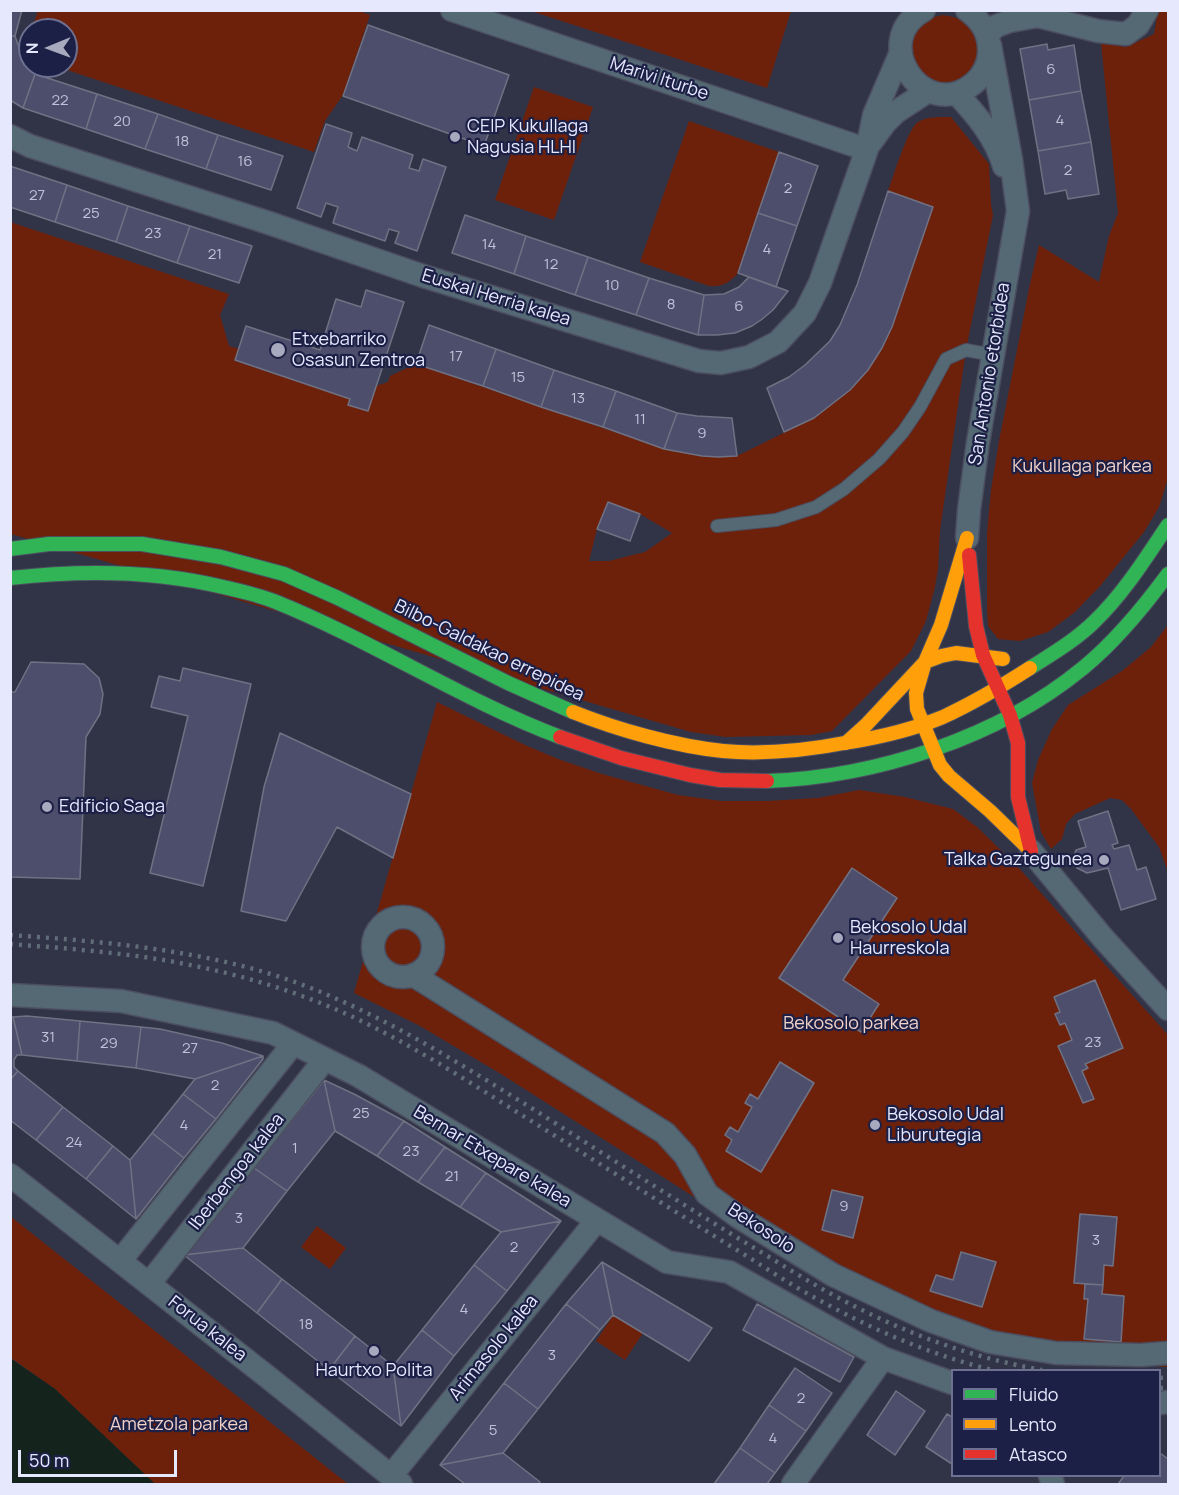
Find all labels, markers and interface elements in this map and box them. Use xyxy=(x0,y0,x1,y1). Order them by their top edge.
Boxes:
north arrow xyxy=(18,18,78,78)
text: N xyxy=(21,42,43,54)
street label: Marivi Iturbe xyxy=(607,53,711,105)
house number: 6 xyxy=(1046,61,1056,79)
house number: 22 xyxy=(51,92,69,110)
house number: 4 xyxy=(1056,112,1064,130)
house number: 20 xyxy=(113,113,131,131)
place label: CEIP Kukullaga Nagusia HLHI xyxy=(467,116,588,158)
marker: CEIP Kukullaga Nagusia HLHI xyxy=(448,130,462,144)
house number: 18 xyxy=(175,133,189,151)
house number: 16 xyxy=(237,153,253,171)
house number: 2 xyxy=(1064,162,1072,180)
house number: 2 xyxy=(784,180,792,198)
house number: 27 xyxy=(29,187,45,205)
house number: 25 xyxy=(82,205,100,223)
house number: 23 xyxy=(145,225,161,243)
house number: 14 xyxy=(482,236,496,254)
house number: 4 xyxy=(763,241,771,259)
house number: 21 xyxy=(208,246,222,264)
house number: 12 xyxy=(544,256,558,274)
street label: Euskal Herria kalea xyxy=(419,265,573,331)
house number: 10 xyxy=(605,277,619,295)
street label: San Antonio etorbidea xyxy=(965,281,1015,467)
house number: 8 xyxy=(667,296,675,314)
house number: 6 xyxy=(734,298,744,316)
place label: Etxebarriko Osasun Zentroa xyxy=(292,329,425,372)
marker: Etxebarriko Osasun Zentroa xyxy=(269,341,287,359)
house number: 17 xyxy=(449,348,463,366)
house number: 15 xyxy=(511,369,525,387)
house number: 13 xyxy=(571,390,585,408)
house number: 11 xyxy=(634,411,646,429)
house number: 9 xyxy=(697,425,707,443)
park label: Kukullaga parkea xyxy=(1012,456,1152,478)
street label: Bilbo-Galdakao errepidea xyxy=(391,596,587,706)
place label: Edificio Saga xyxy=(59,796,165,818)
marker: Edificio Saga xyxy=(40,800,54,814)
place label: Talka Gaztegunea xyxy=(944,849,1092,871)
marker: Talka Gaztegunea xyxy=(1097,853,1111,867)
place label: Bekosolo Udal Haurreskola xyxy=(850,917,967,960)
marker: Bekosolo Udal Haurreskola xyxy=(831,931,845,945)
park label: Bekosolo parkea xyxy=(783,1013,919,1035)
house number: 31 xyxy=(41,1029,55,1047)
house number: 23 xyxy=(1085,1034,1101,1052)
house number: 29 xyxy=(100,1035,118,1053)
house number: 27 xyxy=(182,1040,198,1058)
house number: 2 xyxy=(211,1077,219,1095)
street label: Bernar Etxepare kalea xyxy=(409,1101,575,1213)
place label: Bekosolo Udal Liburutegia xyxy=(887,1104,1004,1146)
house number: 25 xyxy=(352,1105,370,1123)
street label: Iberbengoa kalea xyxy=(185,1109,289,1235)
house number: 4 xyxy=(180,1117,188,1135)
marker: Bekosolo Udal Liburutegia xyxy=(868,1118,882,1132)
house number: 24 xyxy=(65,1134,83,1152)
house number: 1 xyxy=(292,1140,298,1158)
house number: 23 xyxy=(403,1143,419,1161)
house number: 21 xyxy=(445,1168,459,1186)
house number: 9 xyxy=(839,1198,849,1216)
street label: Bekosolo xyxy=(723,1199,799,1259)
house number: 3 xyxy=(235,1210,243,1228)
house number: 3 xyxy=(1092,1232,1100,1250)
house number: 2 xyxy=(510,1239,518,1257)
street label: Arimasolo kalea xyxy=(445,1291,543,1405)
street label: Forua kalea xyxy=(163,1292,251,1366)
house number: 4 xyxy=(460,1301,468,1319)
house number: 18 xyxy=(299,1316,313,1334)
marker: Haurtxo Polita xyxy=(367,1344,381,1358)
house number: 3 xyxy=(548,1347,556,1365)
place label: Haurtxo Polita xyxy=(315,1360,433,1382)
legend xyxy=(951,1369,1161,1477)
text: Fluido xyxy=(1009,1382,1058,1406)
house number: 2 xyxy=(797,1390,805,1408)
text: Lento xyxy=(1009,1412,1057,1436)
park label: Ametzola parkea xyxy=(110,1414,248,1436)
house number: 5 xyxy=(489,1422,497,1440)
house number: 4 xyxy=(769,1430,777,1448)
scale bar xyxy=(21,1438,180,1476)
text: Atasco xyxy=(1009,1442,1067,1466)
text: 50 m xyxy=(29,1448,69,1472)

